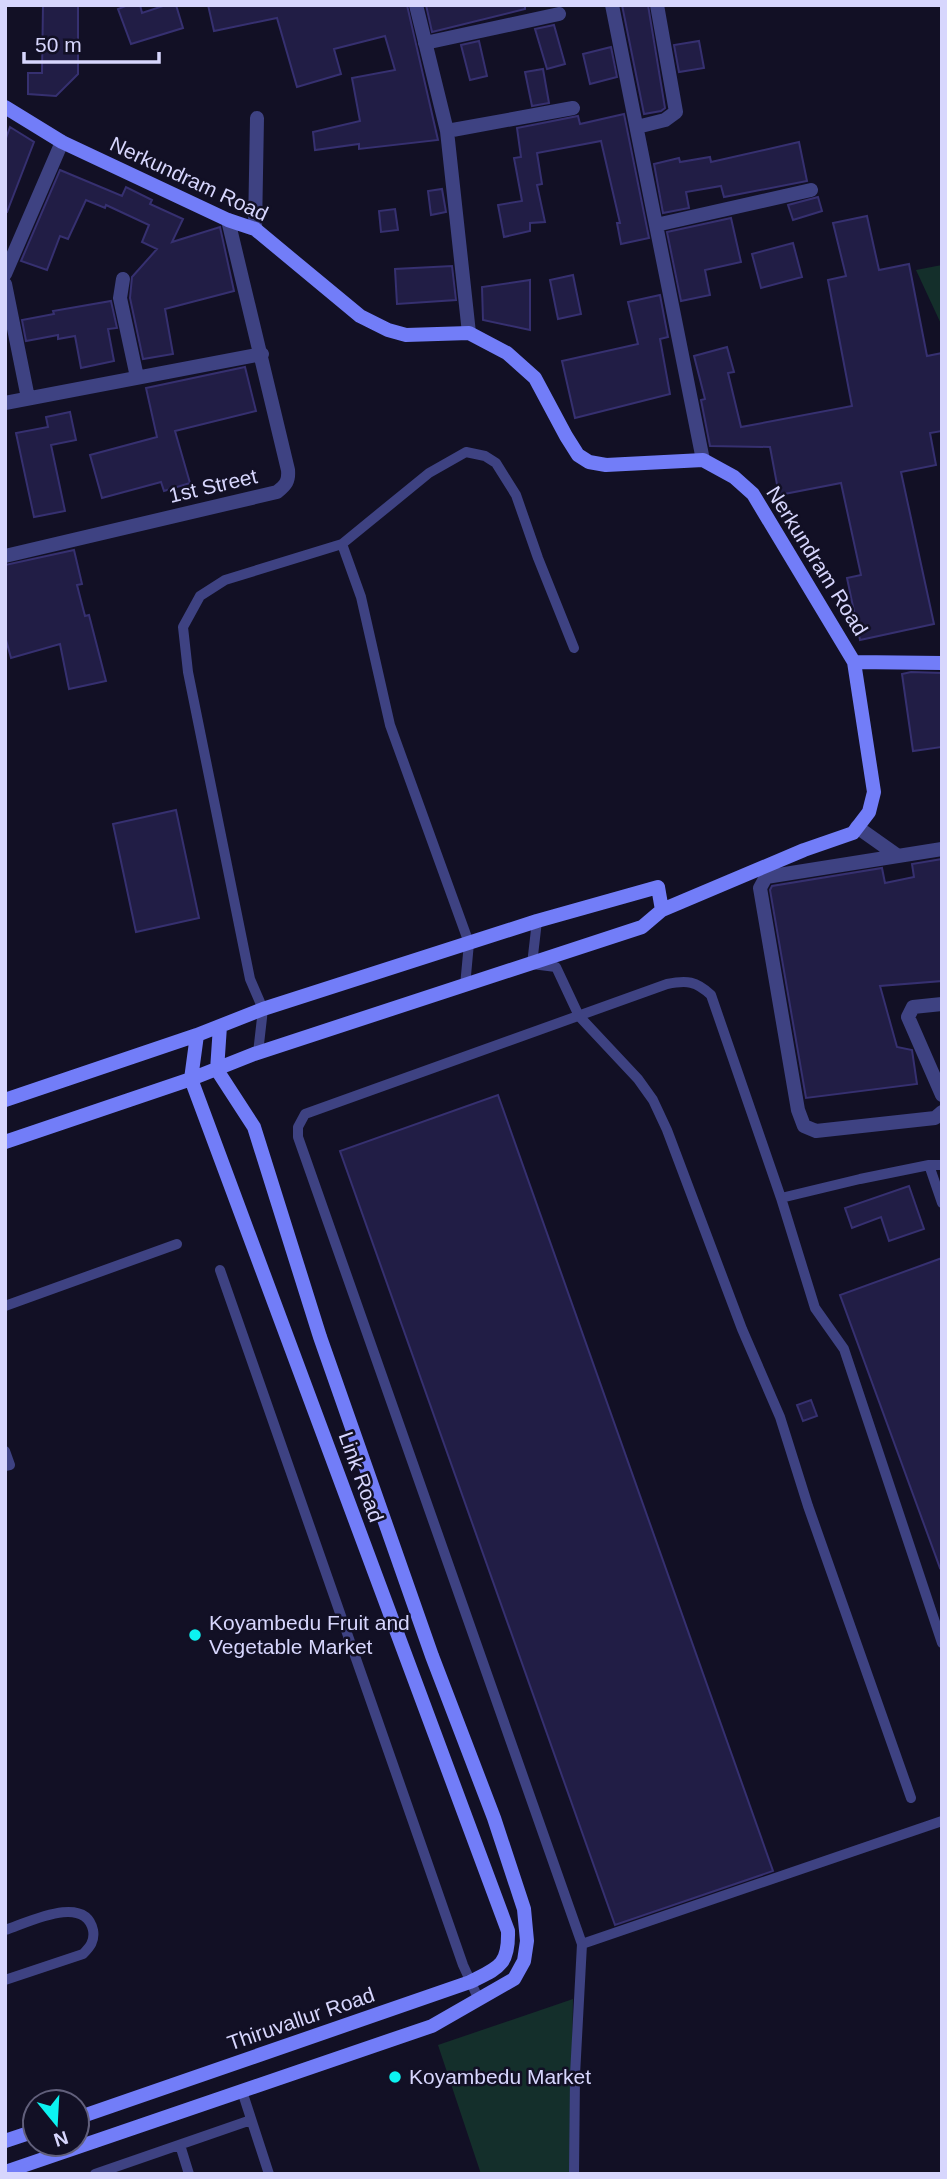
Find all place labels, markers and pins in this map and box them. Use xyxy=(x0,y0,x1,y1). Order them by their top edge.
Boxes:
place label: Koyambedu Fruit and Vegetable Market xyxy=(209,1611,410,1658)
marker: Koyambedu Fruit and Vegetable Market xyxy=(187,1627,203,1643)
place label: Koyambedu Market xyxy=(409,2065,591,2088)
marker: Koyambedu Market xyxy=(387,2069,403,2085)

